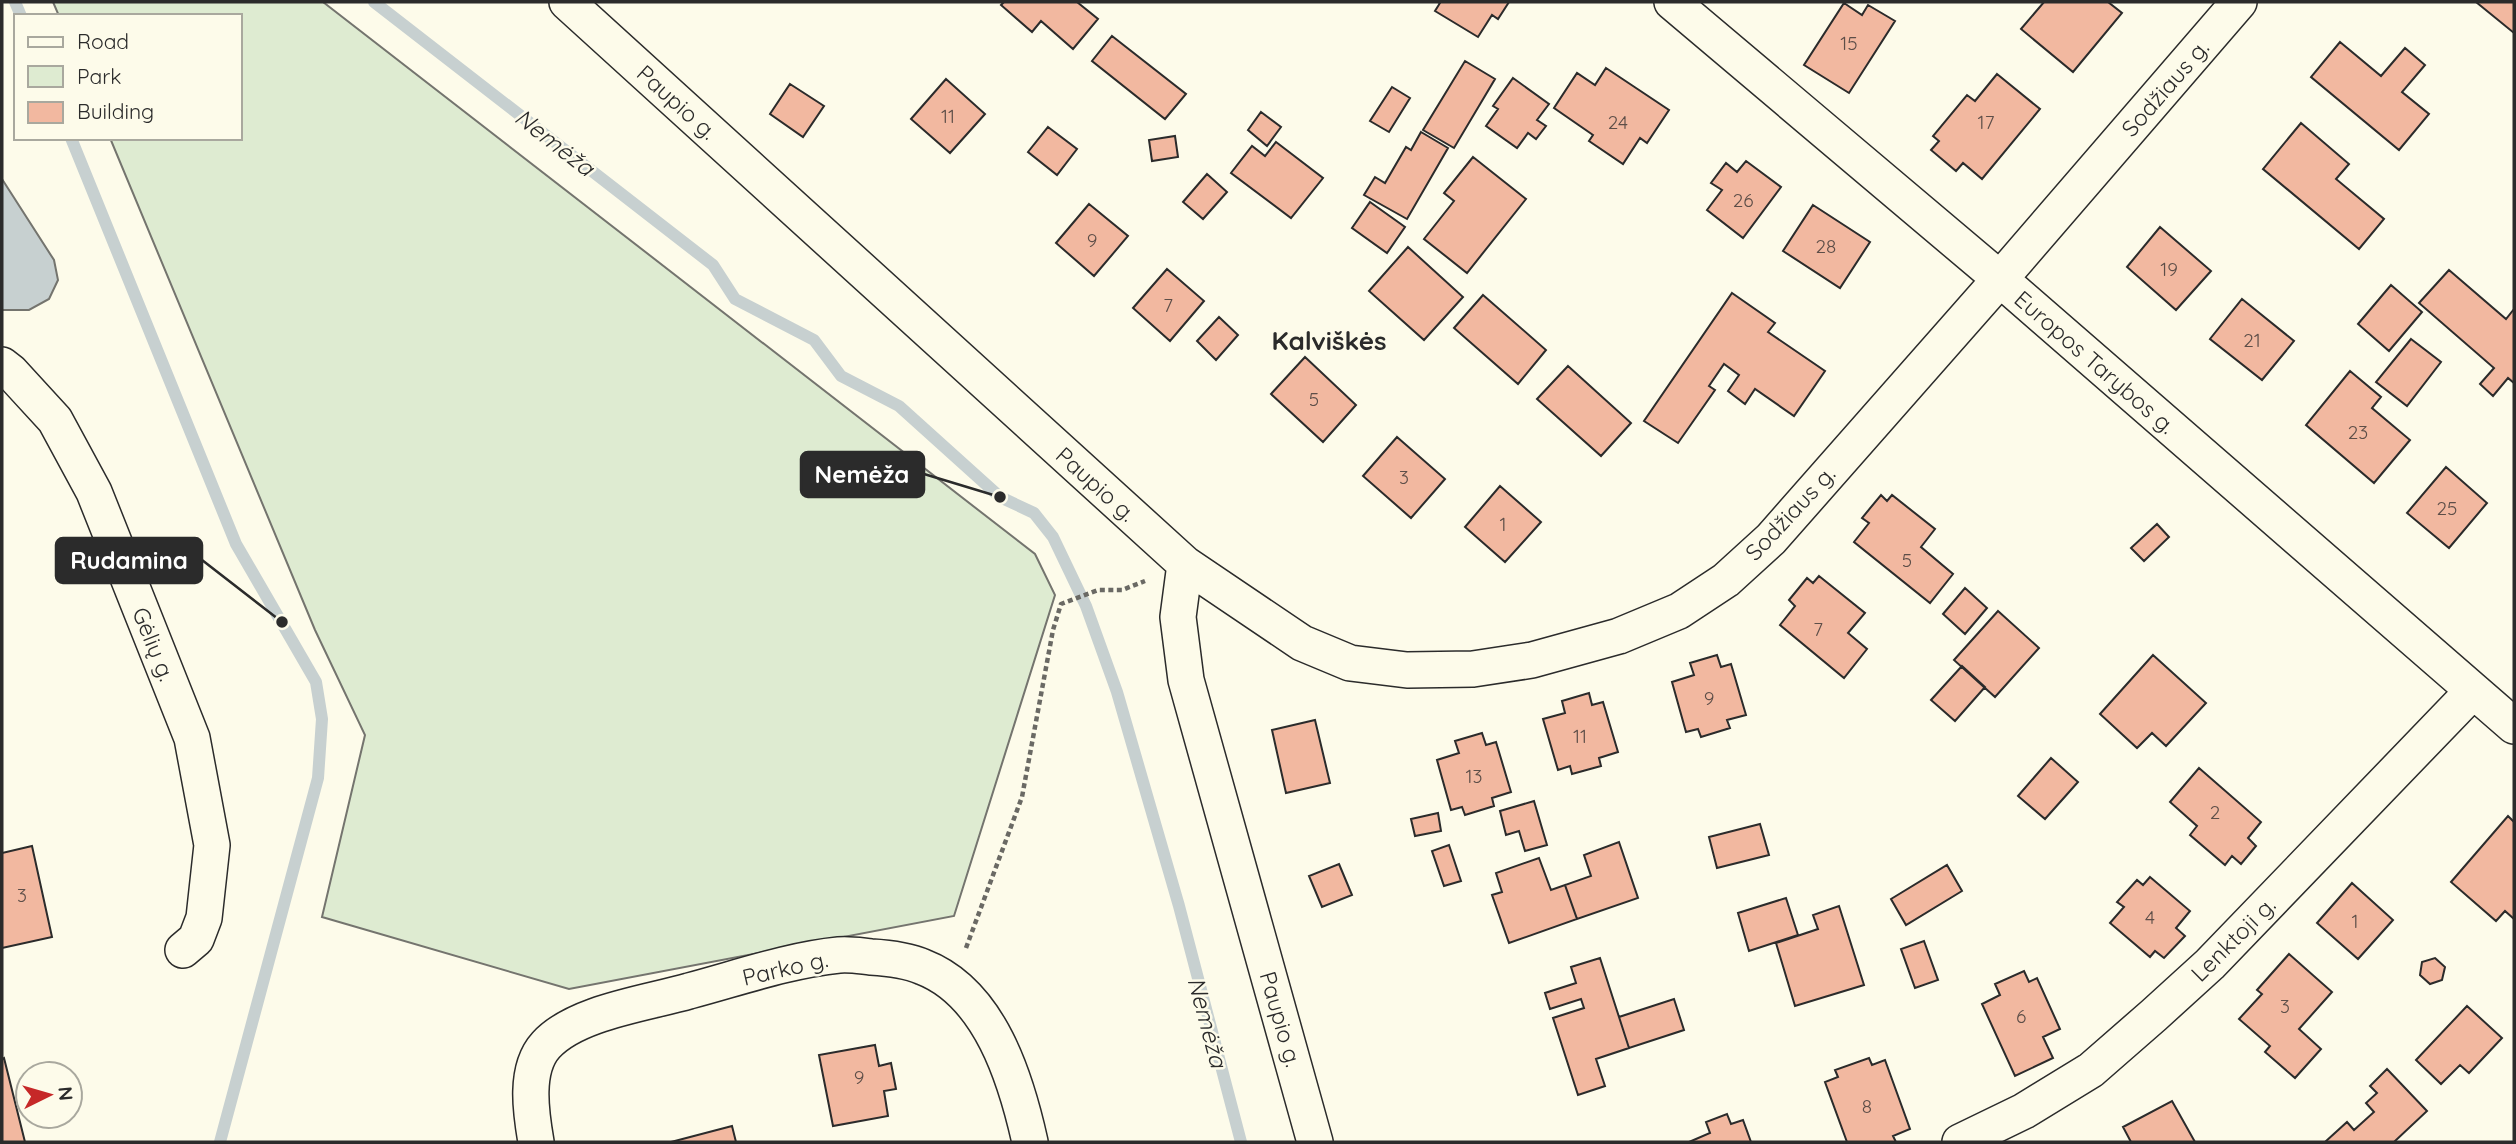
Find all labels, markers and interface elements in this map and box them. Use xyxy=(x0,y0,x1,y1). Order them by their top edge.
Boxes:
legend xyxy=(14,14,242,140)
text: Road xyxy=(77,28,129,54)
house number: 15 xyxy=(1840,31,1858,55)
street label: Sodžiaus g. xyxy=(2115,34,2215,142)
street label: Paupio g. xyxy=(631,58,723,146)
text: Park xyxy=(77,63,121,89)
text: Building xyxy=(77,98,154,124)
water label: Nemėža xyxy=(509,102,602,183)
house number: 11 xyxy=(941,104,955,128)
house number: 24 xyxy=(1608,110,1628,134)
house number: 17 xyxy=(1978,110,1995,134)
house number: 26 xyxy=(1733,188,1753,212)
house number: 9 xyxy=(1087,228,1097,252)
house number: 28 xyxy=(1816,234,1836,258)
house number: 19 xyxy=(2160,257,2178,281)
street label: Europos Tarybos g. xyxy=(2009,284,2181,440)
house number: 7 xyxy=(1163,293,1173,317)
district label: Kalviškės xyxy=(1271,324,1387,357)
house number: 21 xyxy=(2243,328,2261,352)
house number: 5 xyxy=(1309,387,1319,411)
house number: 23 xyxy=(2348,420,2368,444)
street label: Paupio g. xyxy=(1050,440,1142,528)
callout: Nemėža xyxy=(801,452,924,497)
text: Nemėža xyxy=(815,459,909,489)
street label: Sodžiaus g. xyxy=(1739,460,1841,566)
house number: 3 xyxy=(1399,465,1409,489)
house number: 25 xyxy=(2437,496,2457,520)
house number: 1 xyxy=(1499,512,1507,536)
callout: Rudamina xyxy=(56,538,202,583)
text: Rudamina xyxy=(70,545,188,575)
house number: 5 xyxy=(1902,548,1912,572)
street label: Gėlių g. xyxy=(126,603,182,685)
house number: 7 xyxy=(1813,617,1823,641)
house number: 9 xyxy=(1704,686,1714,710)
house number: 11 xyxy=(1573,724,1587,748)
house number: 13 xyxy=(1466,764,1483,788)
house number: 2 xyxy=(2210,800,2220,824)
house number: 3 xyxy=(17,883,27,907)
street label: Lenktoji g. xyxy=(2184,890,2282,988)
house number: 4 xyxy=(2145,905,2155,929)
house number: 1 xyxy=(2351,909,2359,933)
street label: Parko g. xyxy=(739,944,831,992)
street label: Paupio g. xyxy=(1254,968,1308,1070)
water label: Nemėža xyxy=(1182,973,1235,1072)
house number: 3 xyxy=(2280,994,2290,1018)
house number: 6 xyxy=(2016,1004,2026,1028)
north arrow xyxy=(14,1060,84,1130)
house number: 9 xyxy=(854,1065,864,1089)
text: N xyxy=(53,1086,78,1102)
house number: 8 xyxy=(1862,1094,1872,1118)

